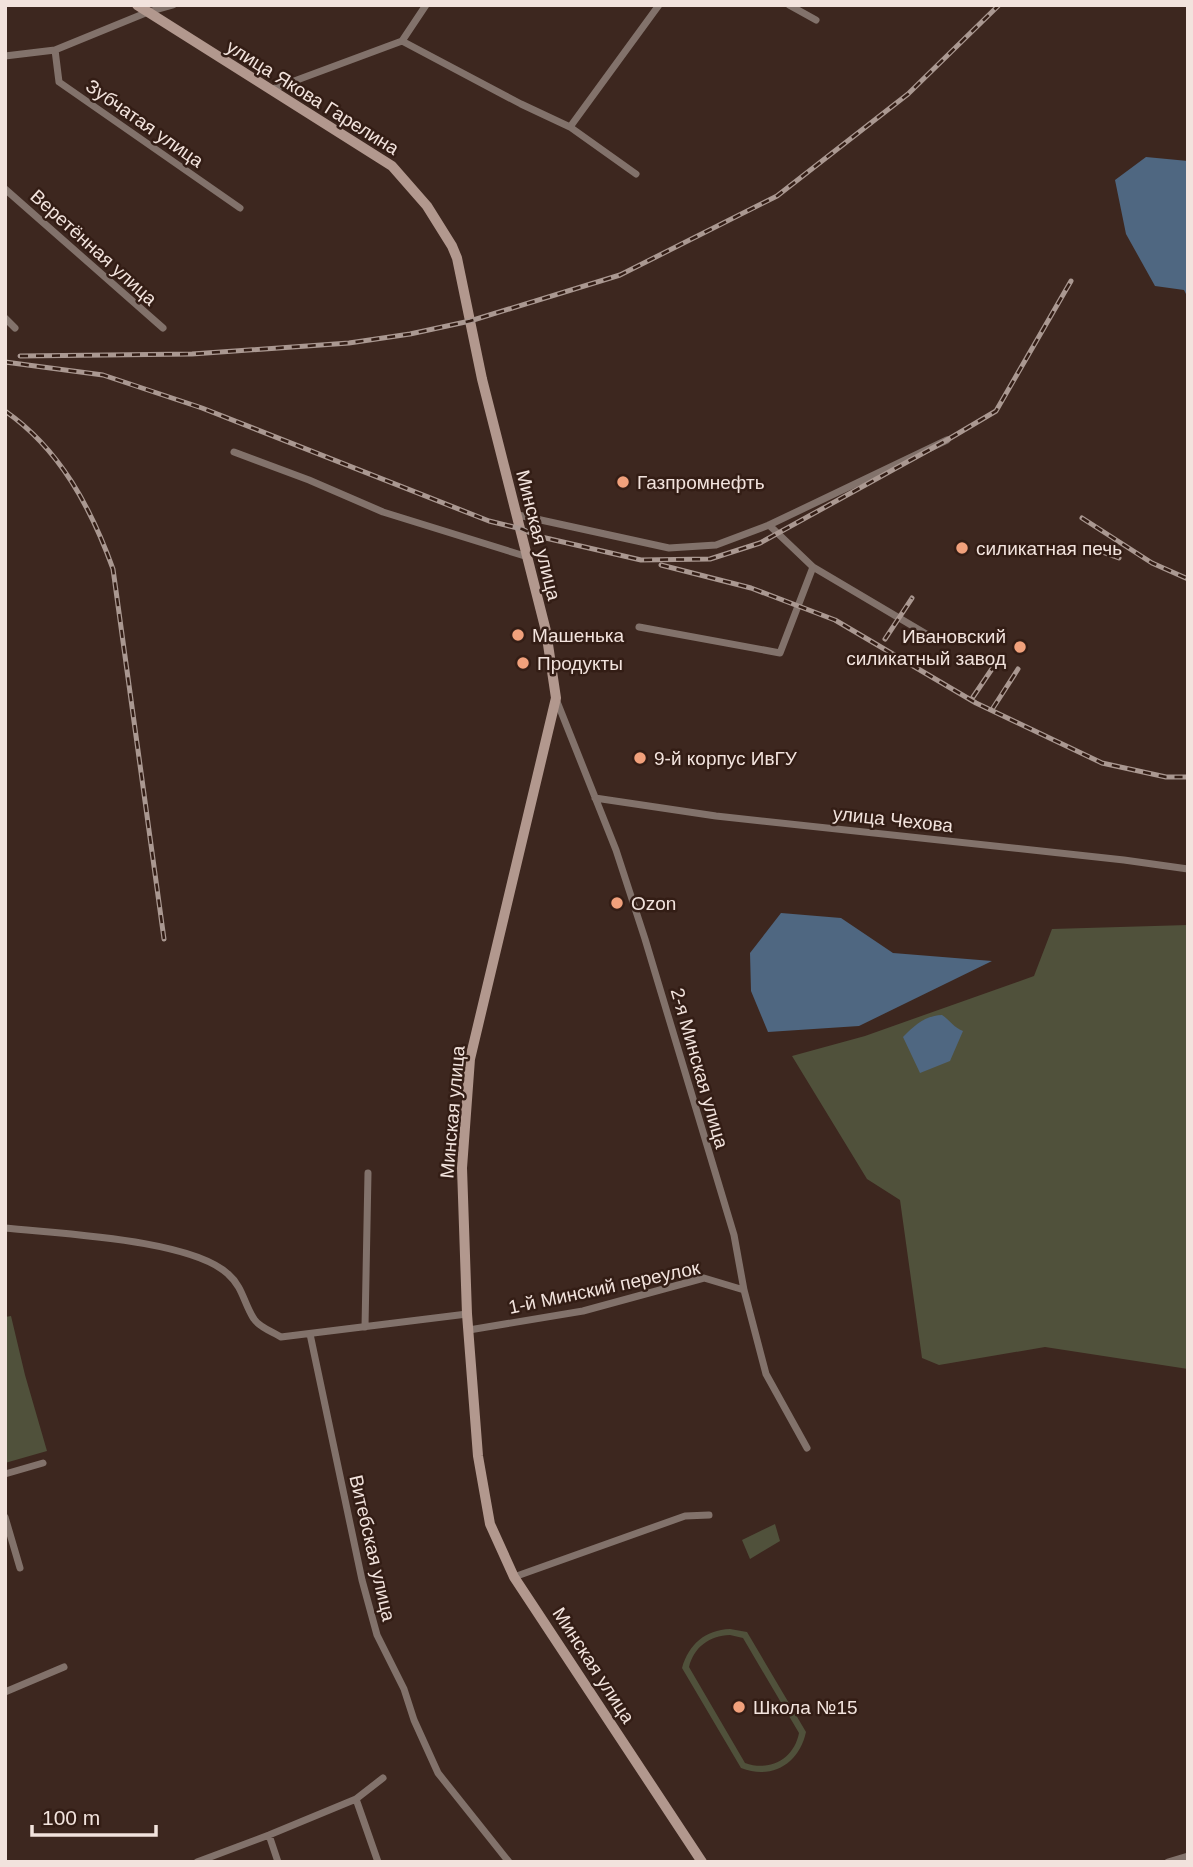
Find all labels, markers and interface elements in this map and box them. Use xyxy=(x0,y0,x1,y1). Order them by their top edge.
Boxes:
street label: улица Якова Гарелина xyxy=(223,36,403,159)
street label: Зубчатая улица xyxy=(82,75,208,172)
street label: Веретённая улица xyxy=(26,185,161,310)
street label: Минская улица xyxy=(512,468,565,603)
place label: Газпромнефть xyxy=(637,472,765,493)
marker: Газпромнефть xyxy=(615,474,631,490)
place label: силикатная печь xyxy=(976,538,1122,559)
marker: силикатная печь xyxy=(954,540,970,556)
place label: Машенька xyxy=(532,625,625,646)
place label: Ивановский силикатный завод xyxy=(846,626,1006,669)
marker: Машенька xyxy=(510,627,526,643)
marker: Ивановский силикатный завод xyxy=(1012,639,1028,655)
place label: Продукты xyxy=(537,653,623,674)
marker: Продукты xyxy=(515,655,531,671)
place label: 9-й корпус ИвГУ xyxy=(654,748,798,769)
marker: 9-й корпус ИвГУ xyxy=(632,750,648,766)
street label: улица Чехова xyxy=(832,803,954,836)
place label: Ozon xyxy=(631,893,676,914)
marker: Ozon xyxy=(609,895,625,911)
street label: 2-я Минская улица xyxy=(667,985,733,1151)
street label: Минская улица xyxy=(436,1044,469,1179)
street label: 1-й Минский переулок xyxy=(507,1257,702,1318)
street label: Витебская улица xyxy=(345,1473,400,1624)
street label: Минская улица xyxy=(548,1604,639,1727)
place label: Школа №15 xyxy=(753,1697,858,1718)
marker: Школа №15 xyxy=(731,1699,747,1715)
scale bar xyxy=(32,1794,156,1838)
text: 100 m xyxy=(42,1806,100,1829)

